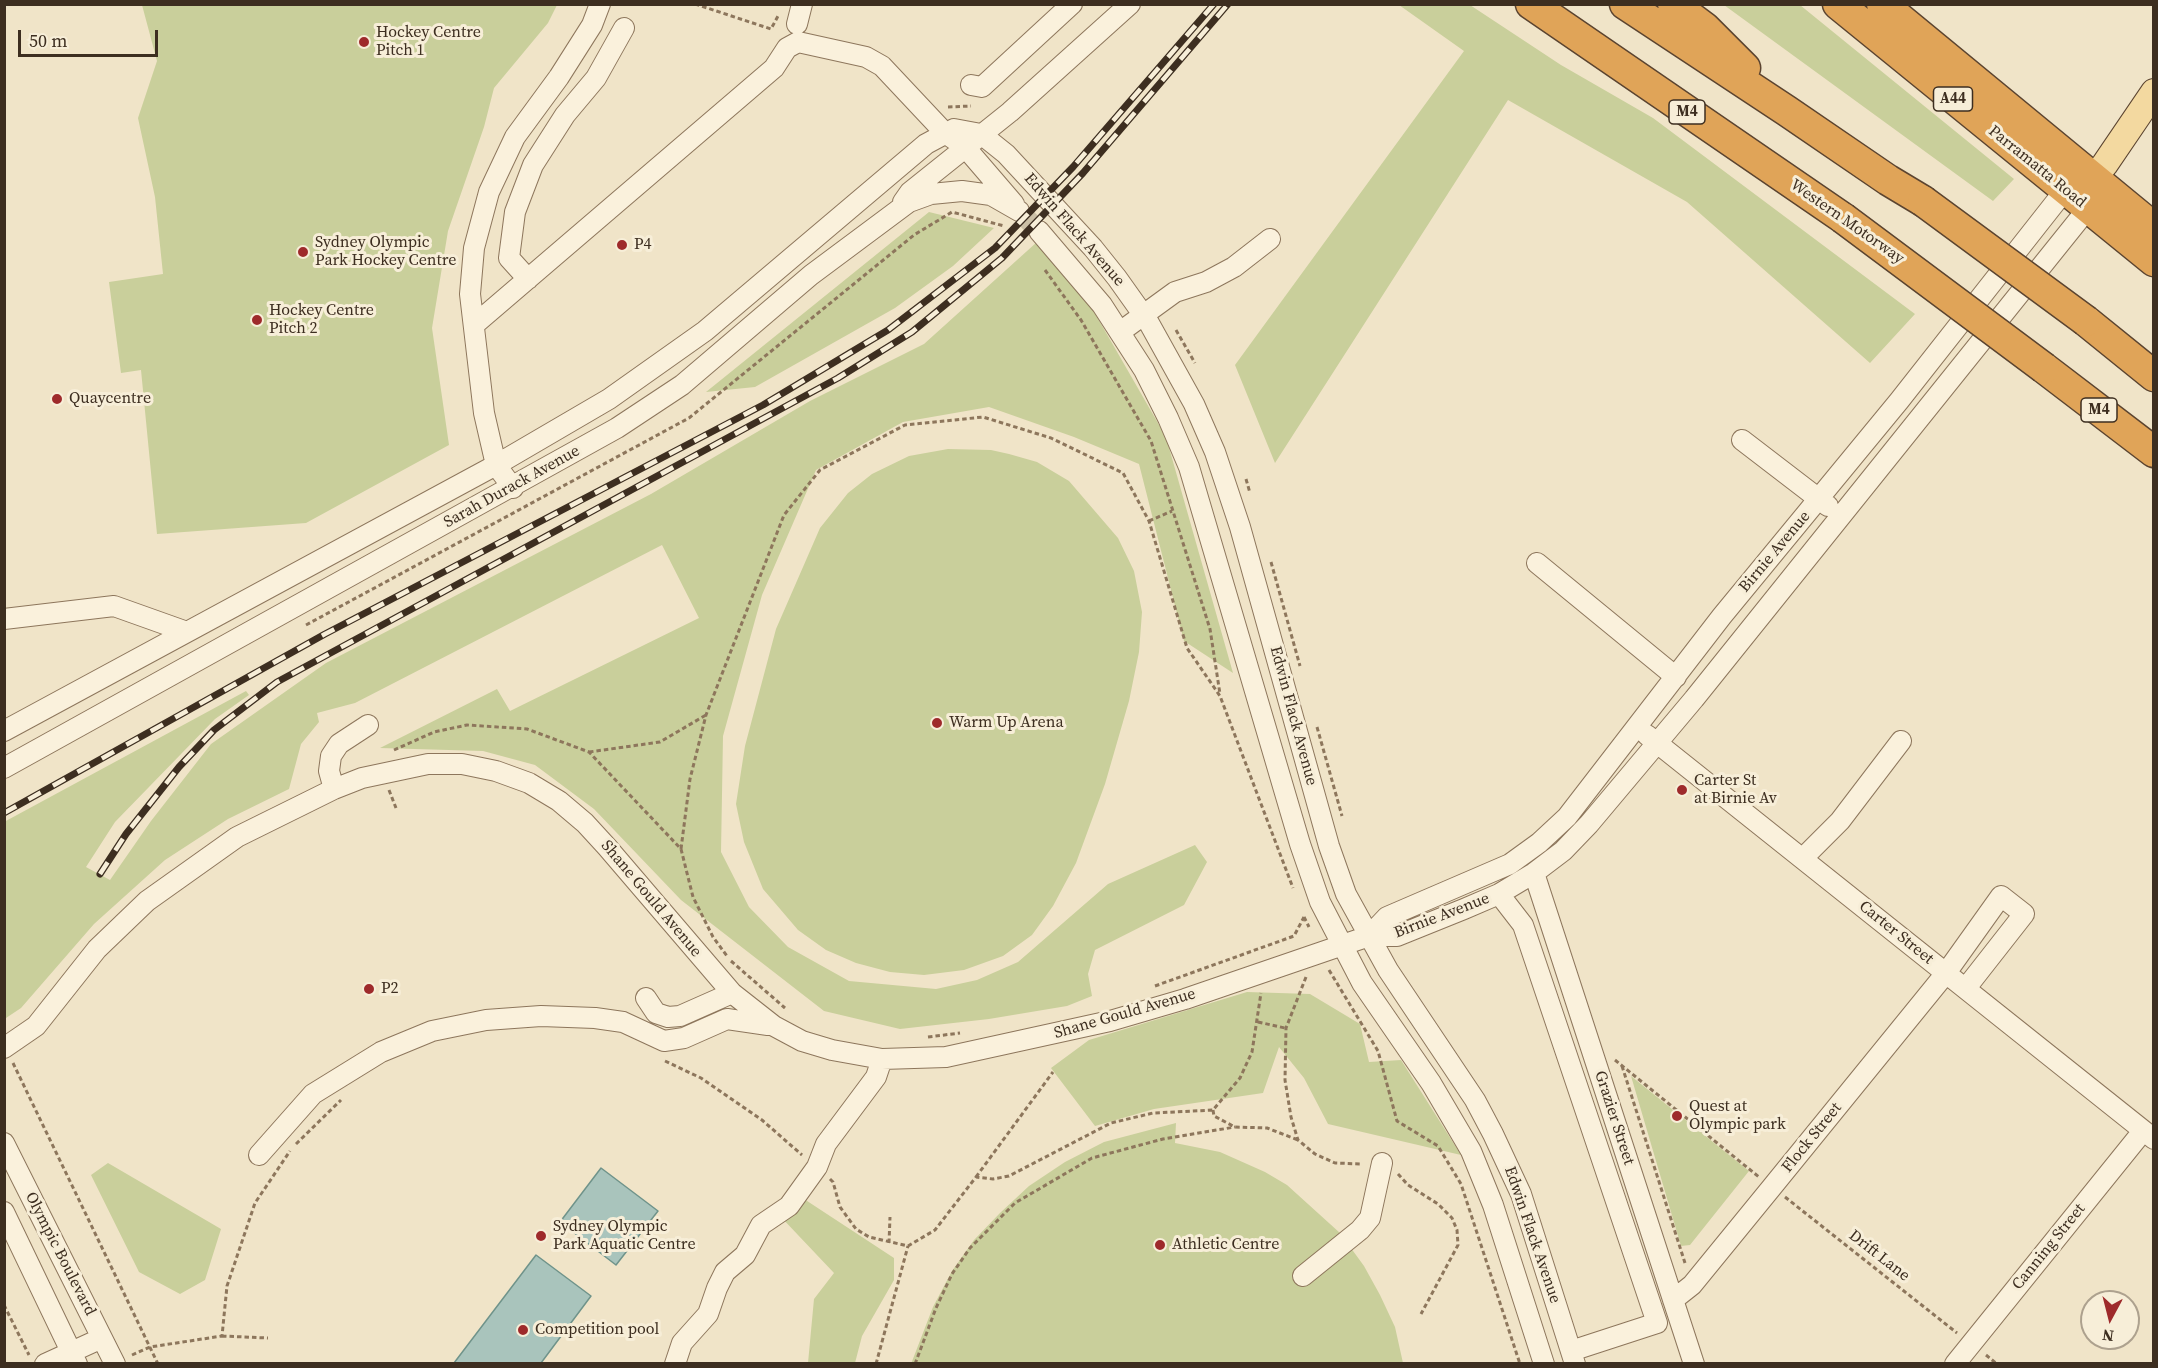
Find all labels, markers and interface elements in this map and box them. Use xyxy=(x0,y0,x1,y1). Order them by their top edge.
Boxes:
scale bar xyxy=(21,18,160,56)
place label: Hockey Centre Pitch 1 xyxy=(376,23,481,61)
text: 50 m xyxy=(29,28,67,53)
marker: Hockey Centre Pitch 1 xyxy=(357,35,371,49)
road number: A44 xyxy=(1934,87,1972,111)
road number: M4 xyxy=(1669,100,1705,124)
street label: Parramatta Road xyxy=(1984,122,2090,212)
street label: Edwin Flack Avenue xyxy=(1020,170,1128,290)
street label: Western Motorway xyxy=(1786,176,1908,268)
place label: Sydney Olympic Park Hockey Centre xyxy=(315,233,456,271)
place label: P4 xyxy=(634,235,651,255)
marker: P4 xyxy=(615,238,629,252)
marker: Sydney Olympic Park Hockey Centre xyxy=(296,245,310,259)
place label: Hockey Centre Pitch 2 xyxy=(269,301,374,339)
marker: Hockey Centre Pitch 2 xyxy=(250,313,264,327)
place label: Quaycentre xyxy=(69,389,151,409)
marker: Quaycentre xyxy=(50,392,64,406)
road number: M4 xyxy=(2081,398,2117,422)
street label: Sarah Durack Avenue xyxy=(441,442,583,532)
street label: Birnie Avenue xyxy=(1735,507,1815,597)
street label: Edwin Flack Avenue xyxy=(1265,644,1321,788)
place label: Warm Up Arena xyxy=(949,713,1064,733)
marker: Warm Up Arena xyxy=(930,716,944,730)
place label: Carter St at Birnie Av xyxy=(1694,771,1777,809)
marker: Carter St at Birnie Av xyxy=(1675,783,1689,797)
street label: Shane Gould Avenue xyxy=(597,837,705,961)
street label: Birnie Avenue xyxy=(1392,889,1492,943)
street label: Carter Street xyxy=(1855,897,1937,969)
place label: P2 xyxy=(381,979,398,999)
marker: P2 xyxy=(362,982,376,996)
street label: Shane Gould Avenue xyxy=(1052,985,1198,1043)
street label: Grazier Street xyxy=(1590,1069,1638,1167)
place label: Quest at Olympic park xyxy=(1689,1097,1786,1135)
street label: Flock Street xyxy=(1778,1099,1846,1177)
marker: Quest at Olympic park xyxy=(1670,1109,1684,1123)
street label: Edwin Flack Avenue xyxy=(1500,1164,1564,1306)
street label: Olympic Boulevard xyxy=(21,1189,99,1319)
street label: Canning Street xyxy=(2008,1200,2090,1294)
place label: Sydney Olympic Park Aquatic Centre xyxy=(553,1217,696,1255)
street label: Drift Lane xyxy=(1845,1226,1913,1286)
marker: Sydney Olympic Park Aquatic Centre xyxy=(534,1229,548,1243)
place label: Athletic Centre xyxy=(1172,1235,1279,1255)
marker: Athletic Centre xyxy=(1153,1238,1167,1252)
north arrow xyxy=(2080,1290,2140,1350)
place label: Competition pool xyxy=(535,1320,659,1340)
marker: Competition pool xyxy=(516,1323,530,1337)
text: N xyxy=(2101,1324,2115,1348)

